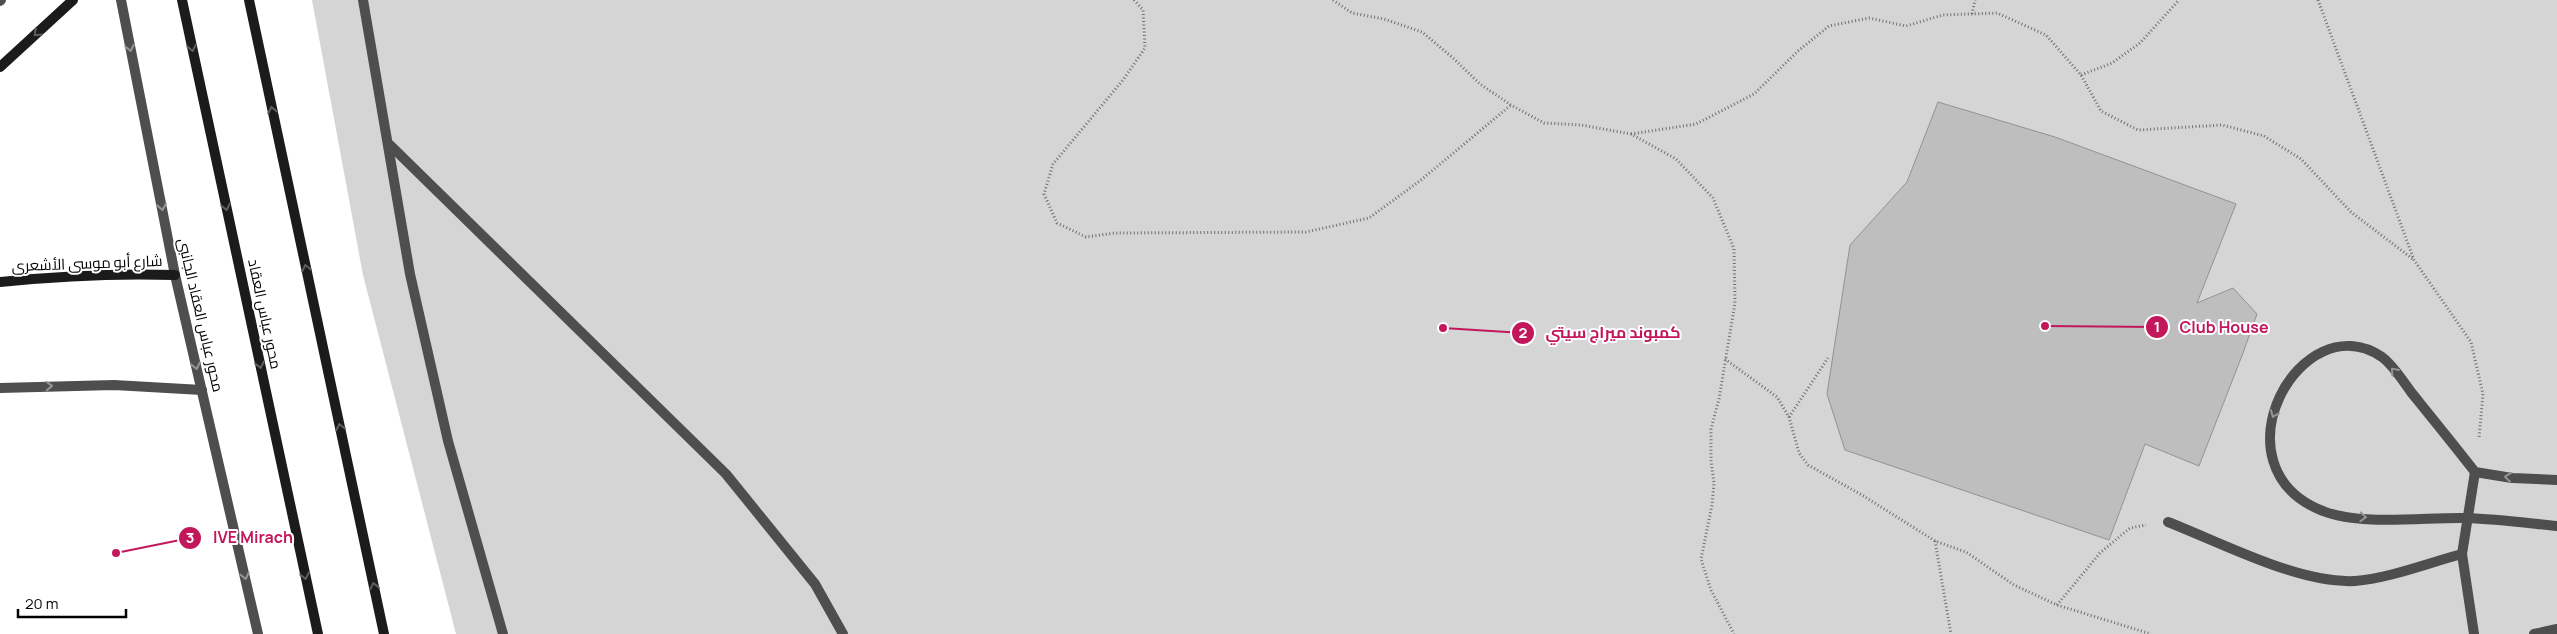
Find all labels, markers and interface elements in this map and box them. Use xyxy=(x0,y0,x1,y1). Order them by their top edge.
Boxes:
one-way arrow xyxy=(34,27,43,36)
one-way arrow xyxy=(125,43,135,52)
one-way arrow xyxy=(186,43,197,52)
one-way arrow xyxy=(268,105,278,114)
one-way arrow xyxy=(220,202,231,211)
one-way arrow xyxy=(156,203,167,212)
street label: محور عباس العقاد الجانبى xyxy=(173,236,229,394)
street label: شارع أبو موسى الأشعرى xyxy=(11,250,163,277)
street label: محور عباس العقاد xyxy=(243,257,287,371)
one-way arrow xyxy=(302,264,312,273)
callout: Club House xyxy=(2145,312,2279,343)
text: 1 xyxy=(2154,316,2160,337)
text: Club House xyxy=(2179,316,2269,338)
callout: كمبوند ميراج سيتي xyxy=(1511,317,1691,348)
text: كمبوند ميراج سيتي xyxy=(1545,321,1681,345)
text: 2 xyxy=(1519,322,1528,343)
one-way arrow xyxy=(254,361,265,370)
one-way arrow xyxy=(190,362,201,370)
one-way arrow xyxy=(2391,368,2400,377)
one-way arrow xyxy=(45,381,53,392)
one-way arrow xyxy=(2269,409,2280,418)
one-way arrow xyxy=(335,423,346,432)
one-way arrow xyxy=(2504,472,2512,483)
one-way arrow xyxy=(2359,512,2367,523)
callout: IVE Mirach xyxy=(178,522,303,553)
text: IVE Mirach xyxy=(213,526,293,548)
text: 3 xyxy=(186,527,194,548)
one-way arrow xyxy=(239,571,250,580)
one-way arrow xyxy=(300,571,310,580)
one-way arrow xyxy=(369,582,380,591)
scale bar xyxy=(18,586,125,618)
text: 20 m xyxy=(25,593,58,614)

